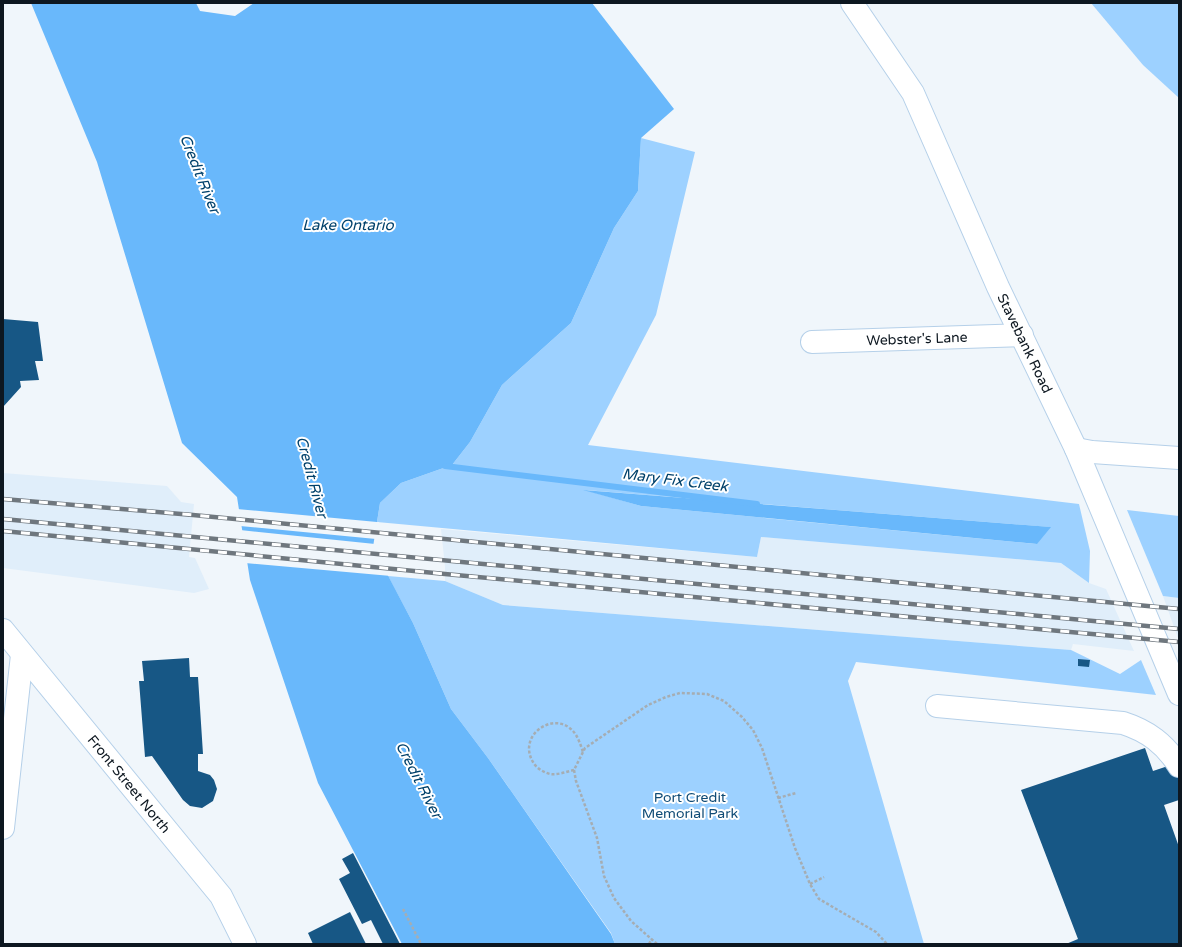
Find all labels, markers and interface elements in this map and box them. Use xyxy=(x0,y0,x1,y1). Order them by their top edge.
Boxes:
water label: Credit River xyxy=(176,132,225,218)
water label: Lake Ontario xyxy=(302,216,395,234)
street label: Stavebank Road xyxy=(994,291,1056,396)
street label: Webster's Lane xyxy=(866,328,968,349)
water label: Credit River xyxy=(292,434,332,522)
water label: Mary Fix Creek xyxy=(621,465,731,496)
street label: Front Street North xyxy=(84,731,174,836)
water label: Credit River xyxy=(392,739,447,823)
park label: Port Credit Memorial Park xyxy=(642,789,739,822)

